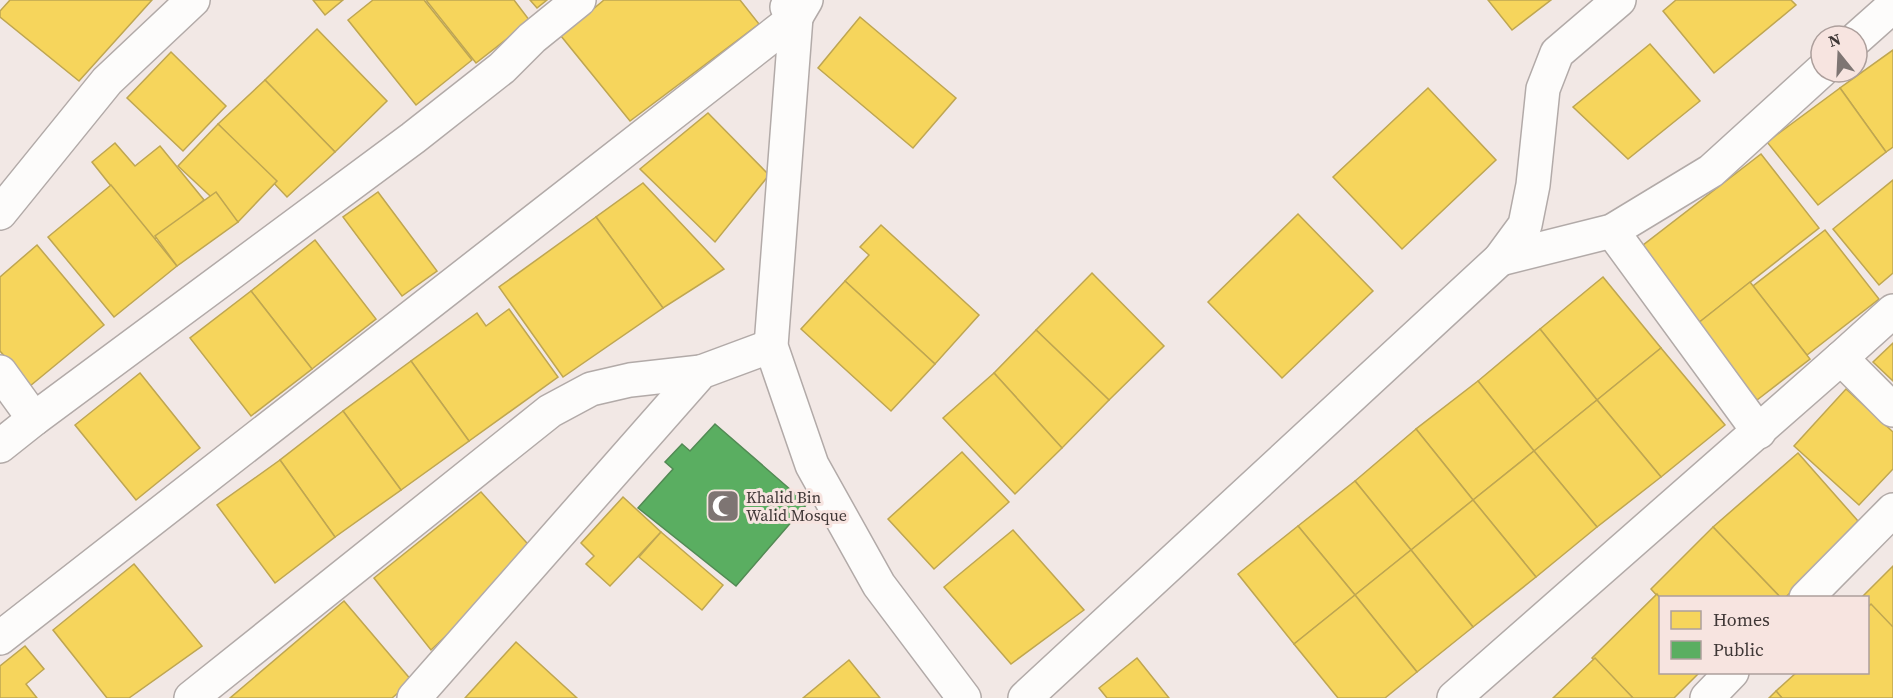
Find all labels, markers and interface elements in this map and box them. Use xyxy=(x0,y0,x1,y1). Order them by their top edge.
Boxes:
north arrow xyxy=(1809,24,1869,84)
text: N xyxy=(1825,27,1844,52)
place label: Khalid Bin Walid Mosque xyxy=(746,486,847,526)
mosque icon: Khalid Bin Walid Mosque xyxy=(705,488,741,524)
legend xyxy=(1659,596,1869,674)
text: Homes xyxy=(1713,607,1770,632)
text: Public xyxy=(1713,637,1764,662)

